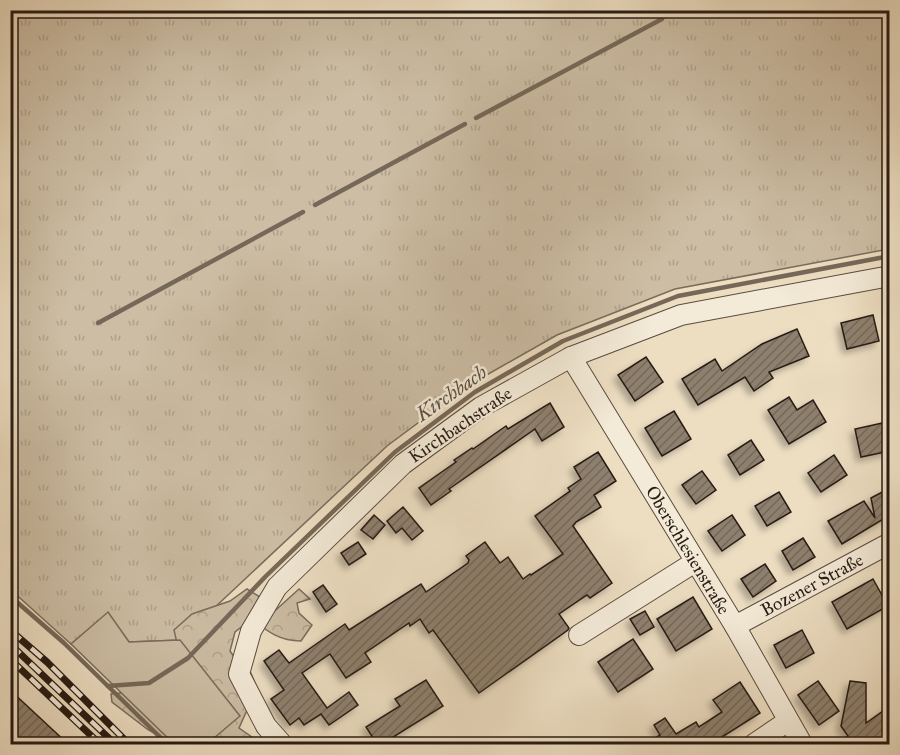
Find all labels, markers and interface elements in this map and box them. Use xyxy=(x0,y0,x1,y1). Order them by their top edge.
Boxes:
water label: Kirchbach xyxy=(410,360,491,427)
street label: Kirchbachstraße xyxy=(404,382,516,468)
street label: Oberschlesienstraße xyxy=(641,482,735,618)
street label: Bozener Straße xyxy=(757,549,867,621)

